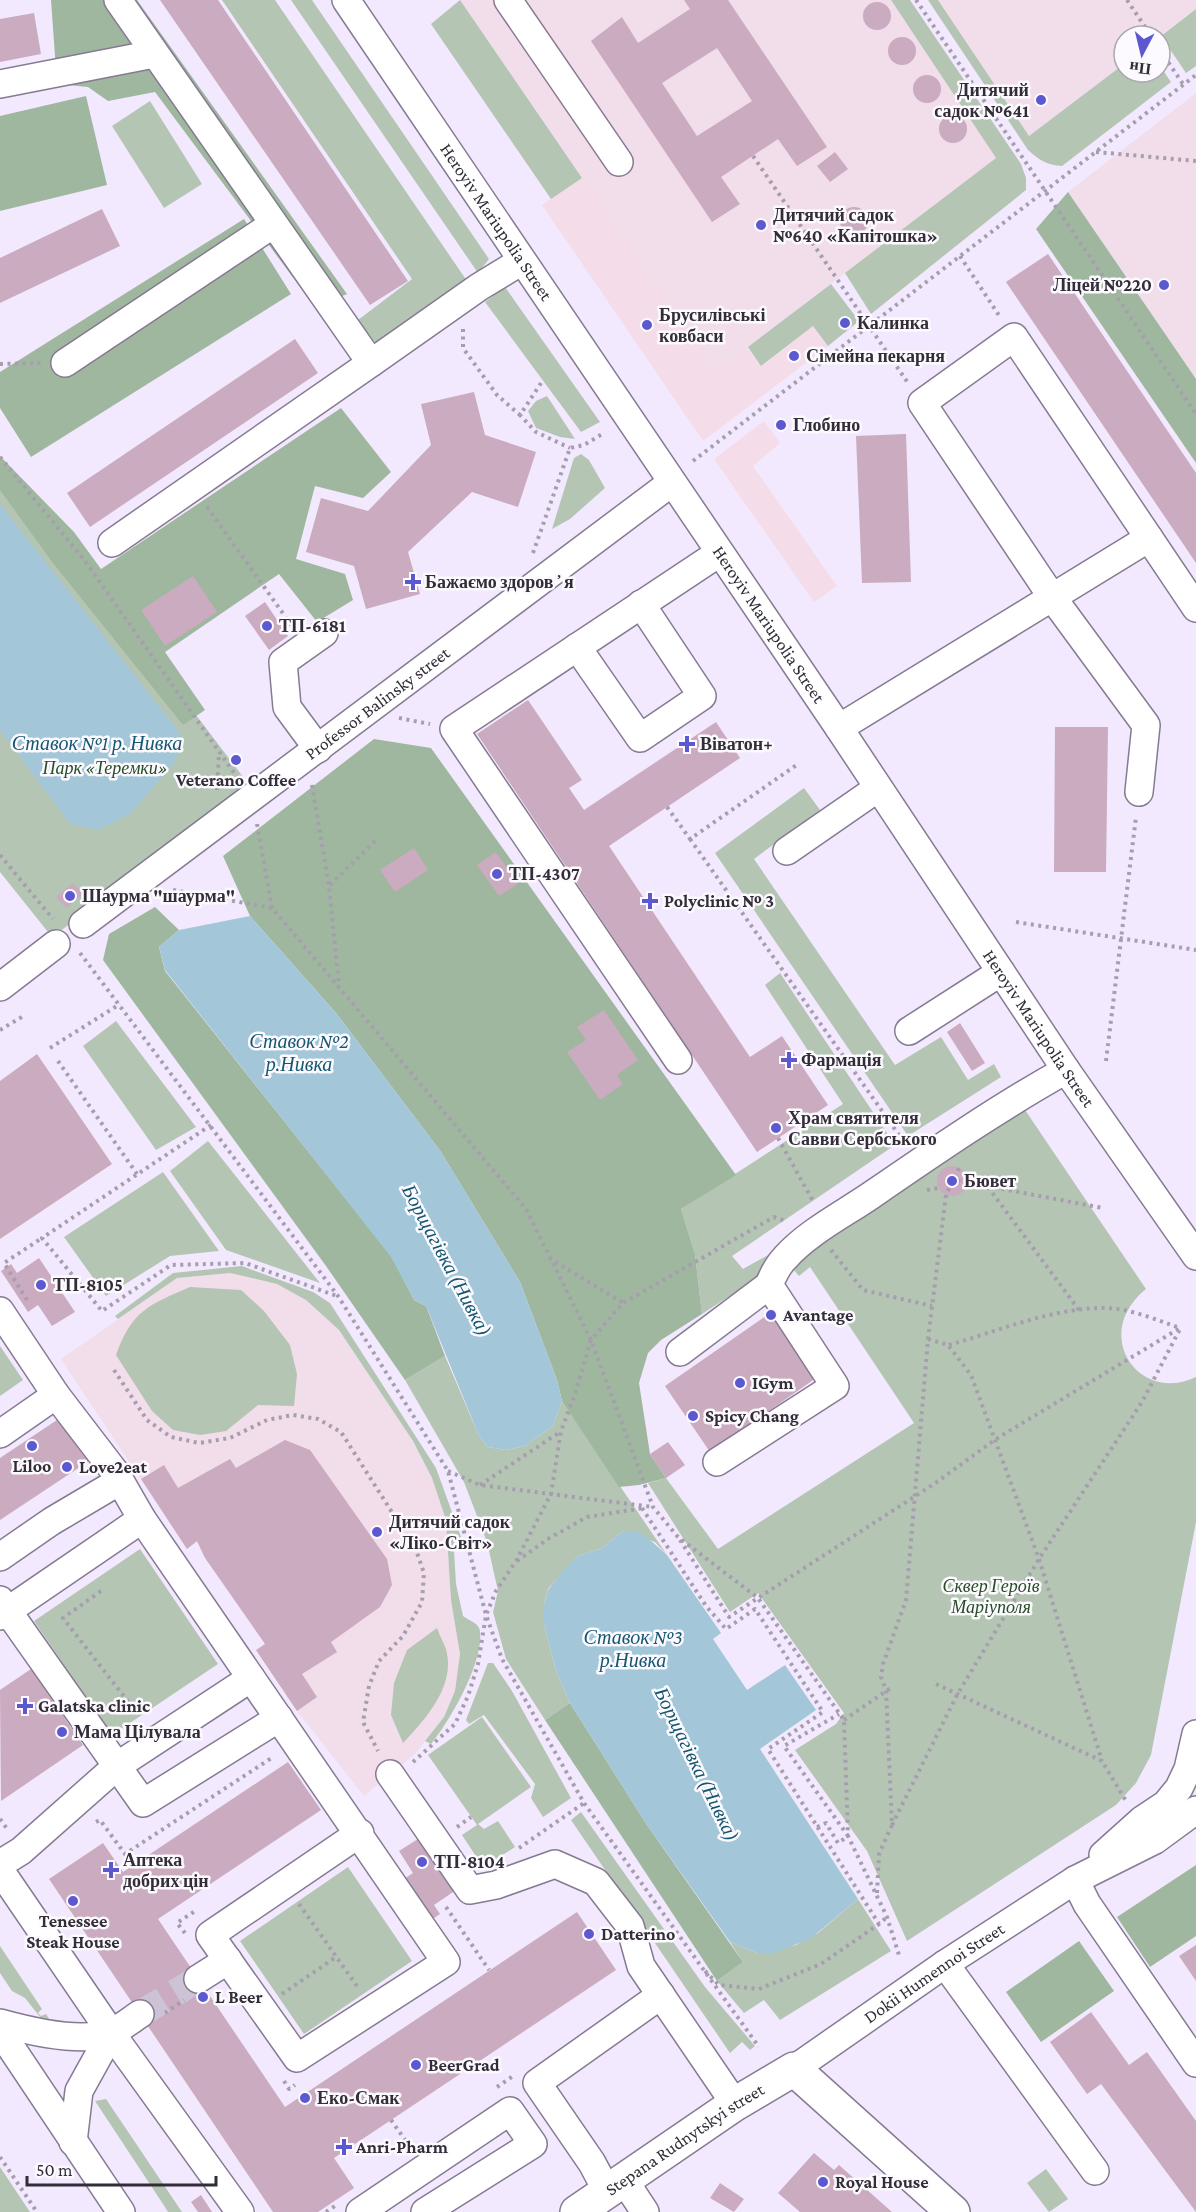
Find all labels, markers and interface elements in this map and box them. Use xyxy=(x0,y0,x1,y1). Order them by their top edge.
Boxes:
north arrow xyxy=(1112,24,1172,84)
text: Пн xyxy=(1128,59,1152,78)
place label: Дитячий садок №641 xyxy=(934,80,1029,121)
marker: Дитячий садок №641 xyxy=(1034,93,1048,107)
street label: Heroyiv Mariupolia Street xyxy=(436,140,557,305)
place label: Дитячий садок №640 «Капітошка» xyxy=(773,205,938,246)
marker: Дитячий садок №640 «Капітошка» xyxy=(754,218,768,232)
place label: Ліцей №220 xyxy=(1053,275,1152,295)
marker: Ліцей №220 xyxy=(1157,278,1171,292)
place label: Брусилівські ковбаси xyxy=(659,305,765,346)
place label: Калинка xyxy=(857,313,929,333)
marker: Калинка xyxy=(838,316,852,330)
marker: Брусилівські ковбаси xyxy=(640,318,654,332)
place label: Сімейна пекарня xyxy=(806,346,945,366)
marker: Сімейна пекарня xyxy=(787,349,801,363)
place label: Глобино xyxy=(793,415,860,435)
marker: Глобино xyxy=(774,418,788,432)
street label: Heroyiv Mariupolia Street xyxy=(709,542,830,707)
place label: Бажаємо здоровʼя xyxy=(425,572,574,592)
marker: Бажаємо здоровʼя xyxy=(406,575,420,589)
place label: ТП-6181 xyxy=(279,616,346,636)
marker: ТП-6181 xyxy=(260,619,274,633)
street label: Professor Balinsky street xyxy=(301,642,454,764)
water label: Ставок №1 р. Нивка xyxy=(12,732,182,755)
place label: Віватон+ xyxy=(700,734,773,754)
marker: Віватон+ xyxy=(678,735,696,753)
marker: Veterano Coffee xyxy=(229,753,243,767)
park label: Парк «Теремки» xyxy=(41,758,168,778)
place label: Veterano Coffee xyxy=(175,770,296,790)
place label: ТП-4307 xyxy=(509,864,580,884)
marker: ТП-4307 xyxy=(490,867,504,881)
place label: Шаурма "шаурма" xyxy=(82,886,235,906)
marker: Шаурма "шаурма" xyxy=(63,889,77,903)
place label: Polyclinic № 3 xyxy=(664,891,774,911)
marker: Polyclinic № 3 xyxy=(641,892,659,910)
street label: Heroyiv Mariupolia Street xyxy=(979,946,1099,1112)
water label: Ставок №2 р.Нивка xyxy=(249,1030,349,1076)
place label: Фармація xyxy=(801,1050,882,1070)
marker: Фармація xyxy=(782,1053,796,1067)
place label: Храм святителя Савви Сербського xyxy=(788,1108,937,1149)
marker: Храм святителя Савви Сербського xyxy=(769,1121,783,1135)
place label: Бювет xyxy=(964,1171,1016,1191)
marker: Бювет xyxy=(945,1174,959,1188)
water label: Борщагівка (Нивка) xyxy=(396,1180,496,1340)
place label: ТП-8105 xyxy=(53,1275,123,1295)
marker: ТП-8105 xyxy=(34,1278,48,1292)
place label: Avantage xyxy=(782,1305,853,1325)
marker: Avantage xyxy=(764,1308,778,1322)
place label: IGym xyxy=(752,1373,794,1393)
marker: IGym xyxy=(733,1376,747,1390)
place label: Spicy Chang xyxy=(705,1406,799,1426)
marker: Spicy Chang xyxy=(686,1409,700,1423)
marker: Liloo xyxy=(25,1439,39,1453)
place label: Liloo xyxy=(13,1456,51,1476)
place label: Love2eat xyxy=(79,1457,148,1477)
marker: Love2eat xyxy=(60,1460,74,1474)
place label: Дитячий садок «Ліко-Світ» xyxy=(389,1512,511,1553)
marker: Дитячий садок «Ліко-Світ» xyxy=(370,1525,384,1539)
park label: Сквер Героїв Маріуполя xyxy=(942,1576,1040,1617)
water label: Ставок №3 р.Нивка xyxy=(583,1626,683,1672)
water label: Борщагівка (Нивка) xyxy=(649,1683,744,1845)
place label: Galatska clinic xyxy=(38,1696,150,1716)
marker: Galatska clinic xyxy=(16,1697,34,1715)
place label: Мама Цілувала xyxy=(74,1722,201,1742)
marker: Мама Цілувала xyxy=(55,1725,69,1739)
place label: Аптека добрих цін xyxy=(123,1850,209,1891)
place label: ТП-8104 xyxy=(434,1852,505,1872)
marker: ТП-8104 xyxy=(415,1855,429,1869)
marker: Аптека добрих цін xyxy=(104,1863,118,1877)
marker: Tenessee Steak House xyxy=(66,1894,80,1908)
place label: Tenessee Steak House xyxy=(26,1911,120,1952)
street label: Dokii Humennoi Street xyxy=(860,1918,1009,2027)
place label: Datterino xyxy=(601,1924,675,1944)
marker: Datterino xyxy=(582,1927,596,1941)
place label: L Beer xyxy=(215,1987,263,2007)
marker: L Beer xyxy=(196,1990,210,2004)
place label: BeerGrad xyxy=(428,2055,500,2075)
marker: BeerGrad xyxy=(409,2058,423,2072)
street label: Stepana Rudnytskyi street xyxy=(602,2079,768,2200)
place label: Еко-Смак xyxy=(317,2088,400,2108)
marker: Еко-Смак xyxy=(298,2091,312,2105)
place label: Anri-Pharm xyxy=(355,2137,449,2157)
marker: Anri-Pharm xyxy=(337,2140,351,2154)
scale bar xyxy=(27,2149,216,2187)
text: 50 m xyxy=(36,2160,73,2180)
place label: Royal House xyxy=(835,2172,929,2192)
marker: Royal House xyxy=(816,2175,830,2189)

